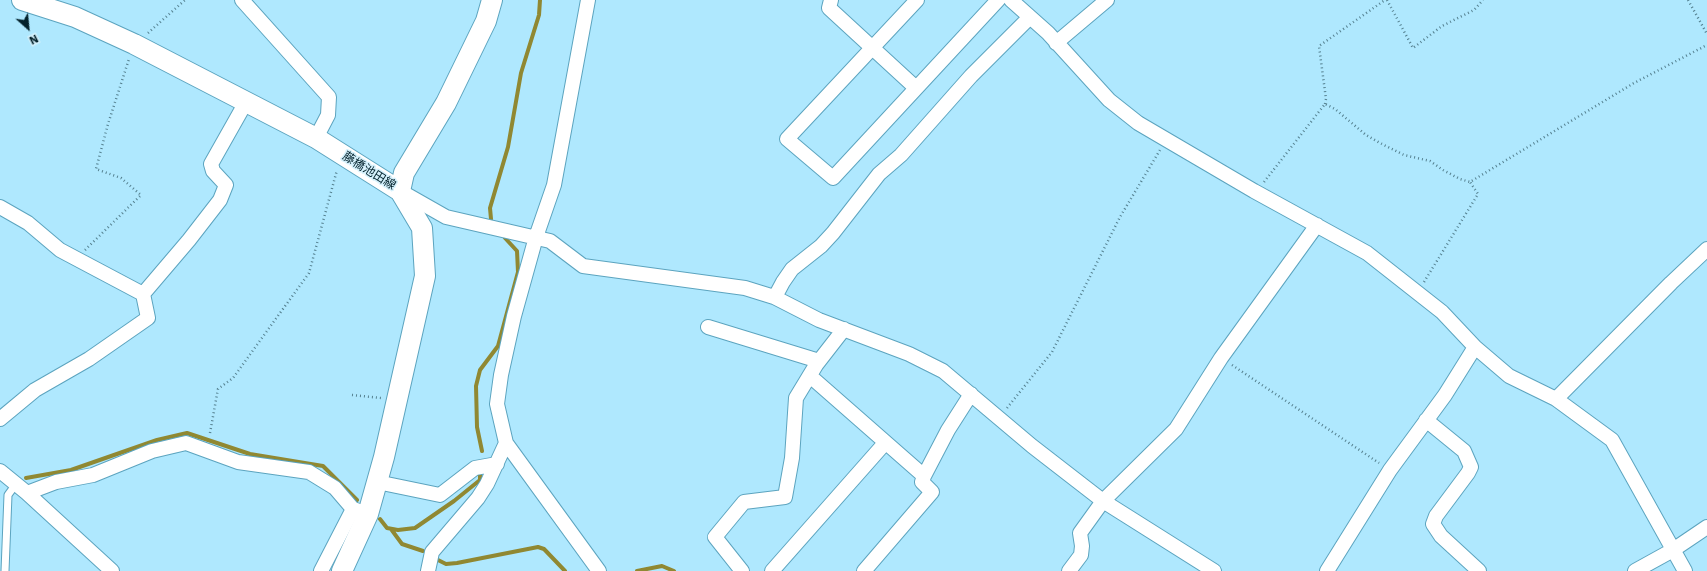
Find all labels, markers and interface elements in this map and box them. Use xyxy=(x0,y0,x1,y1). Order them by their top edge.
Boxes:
north arrow xyxy=(8,8,48,48)
text: N xyxy=(27,31,40,47)
street label: 藤橋池田線 xyxy=(340,149,398,193)

